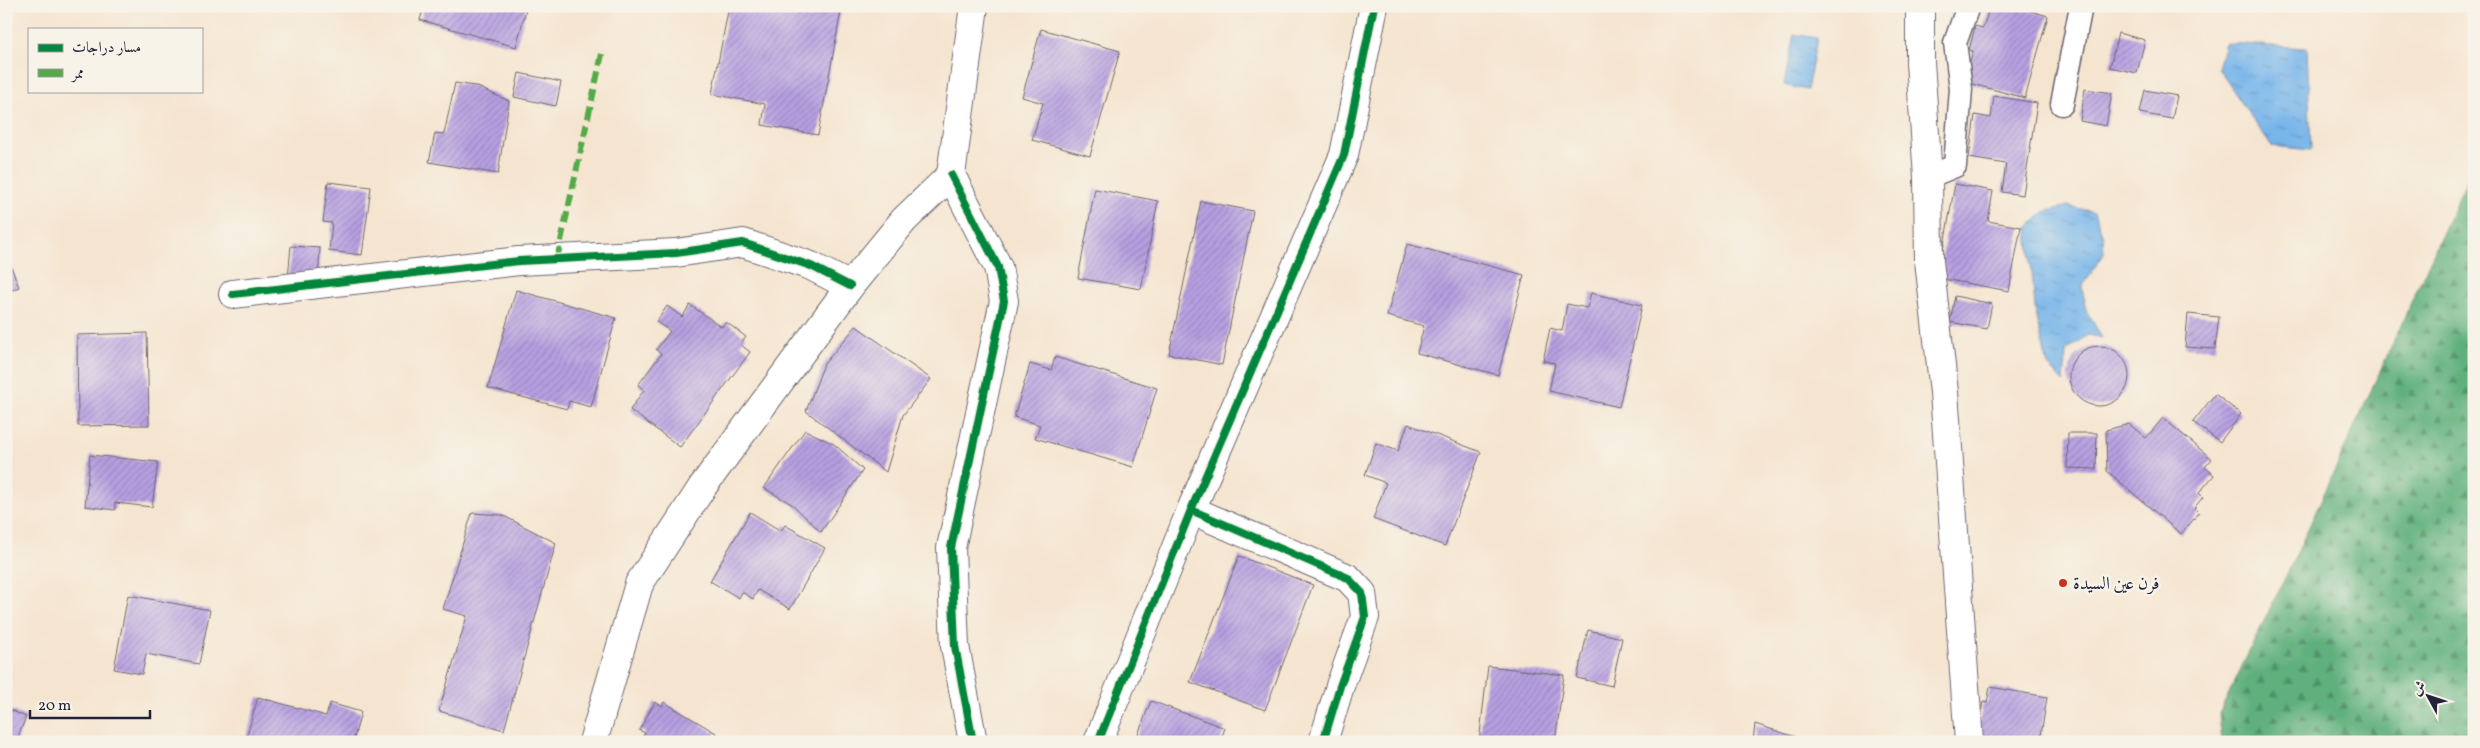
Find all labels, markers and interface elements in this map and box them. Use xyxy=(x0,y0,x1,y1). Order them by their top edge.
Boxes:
legend xyxy=(28,28,202,92)
text: مسار دراجات xyxy=(72,38,141,59)
text: ممر xyxy=(70,64,84,85)
place label: فرن عين السيدة xyxy=(2073,572,2159,597)
marker: فرن عين السيدة xyxy=(2057,577,2069,589)
north arrow xyxy=(2402,670,2452,720)
text: ش xyxy=(2407,677,2431,700)
scale bar xyxy=(30,688,150,720)
text: 20 m xyxy=(38,696,71,717)

